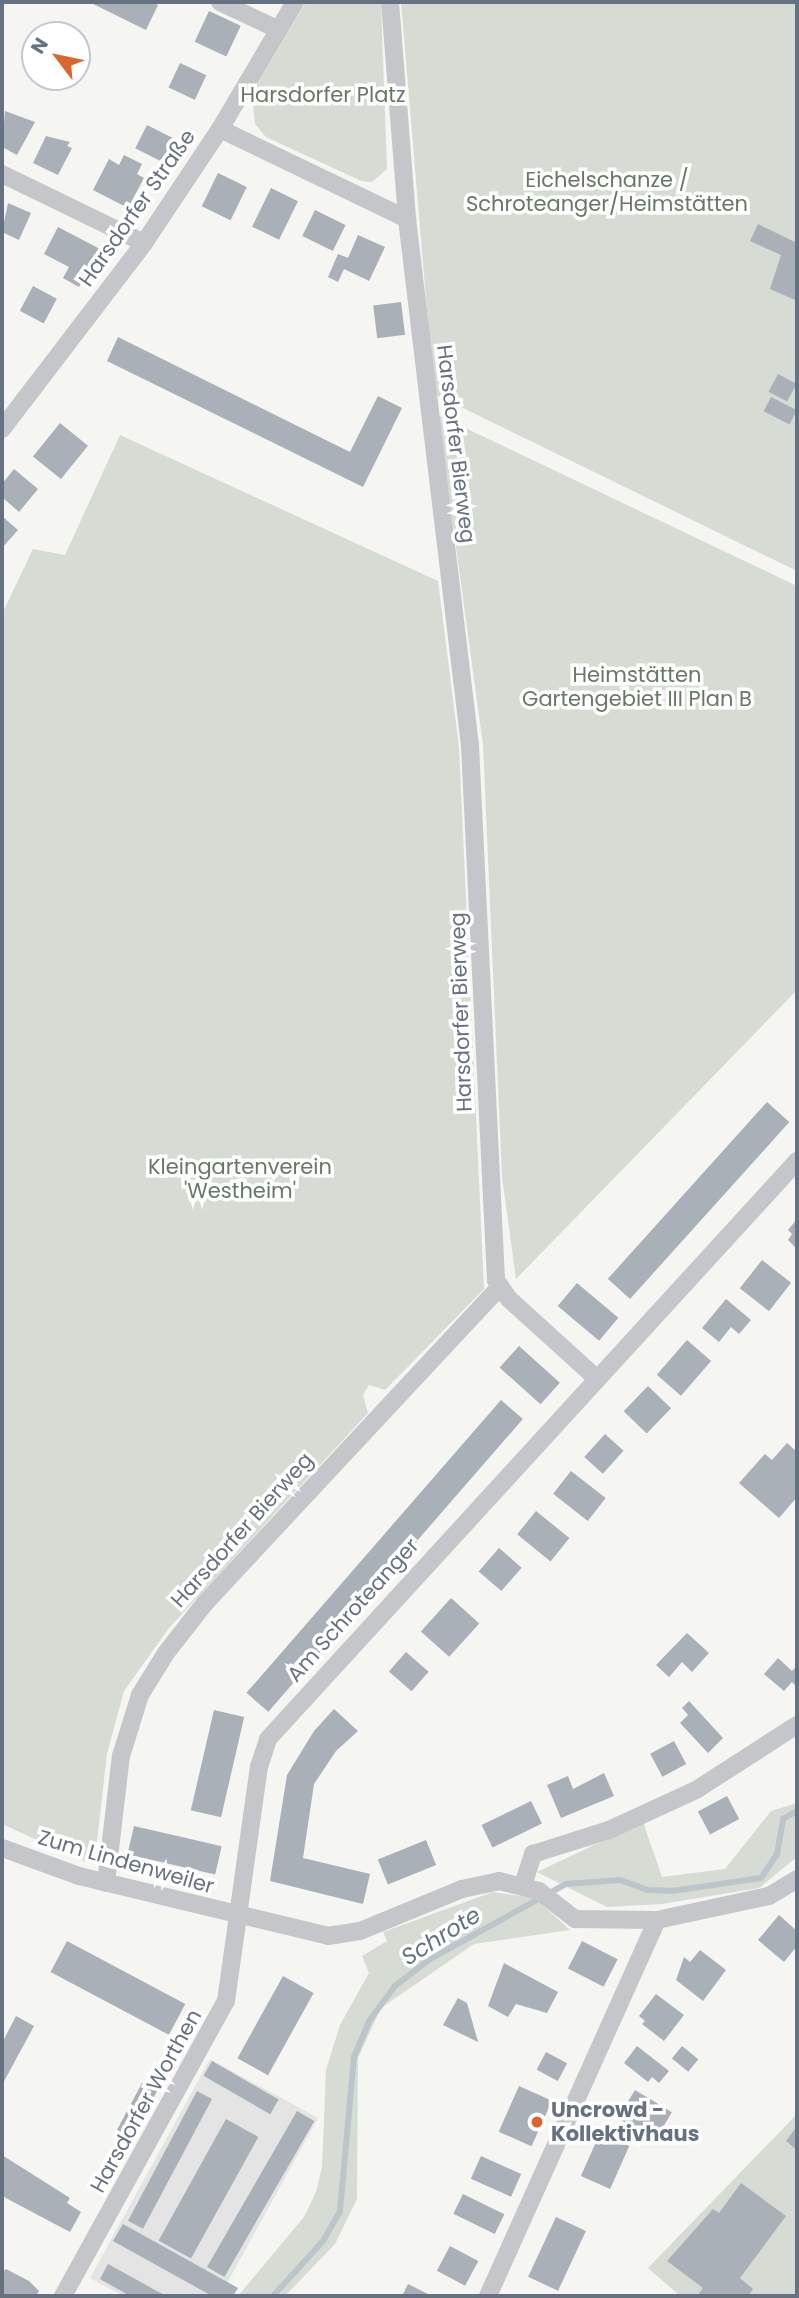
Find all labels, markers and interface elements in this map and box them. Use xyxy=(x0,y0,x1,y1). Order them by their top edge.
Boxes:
north arrow xyxy=(21,21,91,91)
text: N xyxy=(24,32,55,59)
park label: Harsdorfer Platz xyxy=(240,82,406,108)
street label: Harsdorfer Straße xyxy=(73,125,201,291)
park label: Eichelschanze / Schroteanger/Heimstätten xyxy=(466,167,748,217)
street label: Harsdorfer Bierweg xyxy=(431,343,481,545)
park label: Heimstätten Gartengebiet III Plan B xyxy=(522,662,752,712)
street label: Harsdorfer Bierweg xyxy=(445,912,477,1112)
park label: Kleingartenverein 'Westheim' xyxy=(148,1154,332,1204)
street label: Harsdorfer Bierweg xyxy=(166,1447,318,1613)
street label: Am Schroteanger xyxy=(282,1533,424,1687)
street label: Zum Lindenweiler xyxy=(35,1825,217,1899)
water label: Schrote xyxy=(396,1901,486,1971)
street label: Harsdorfer Worthen xyxy=(85,2005,207,2197)
place label: Uncrowd - Kollektivhaus xyxy=(551,2097,699,2147)
marker: Uncrowd - Kollektivhaus xyxy=(529,2114,545,2130)

